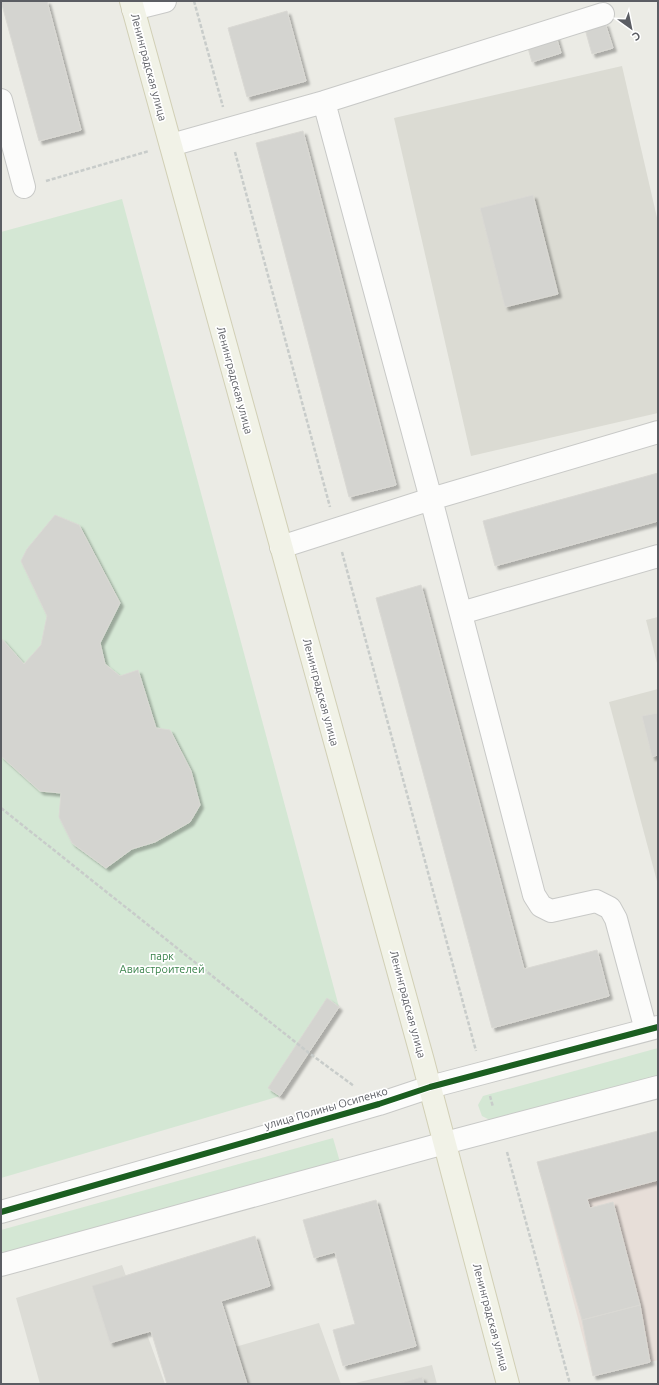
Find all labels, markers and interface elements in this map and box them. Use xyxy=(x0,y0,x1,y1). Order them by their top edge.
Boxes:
north arrow xyxy=(611,8,651,48)
street label: Ленинградская улица xyxy=(129,12,169,122)
text: С xyxy=(630,29,643,43)
street label: Ленинградская улица xyxy=(215,325,255,435)
street label: Ленинградская улица xyxy=(301,637,341,747)
street label: Ленинградская улица xyxy=(388,949,428,1059)
park label: парк Авиастроителей xyxy=(120,950,204,975)
street label: улица Полины Осипенко xyxy=(263,1085,389,1131)
street label: Ленинградская улица xyxy=(471,1262,511,1372)

